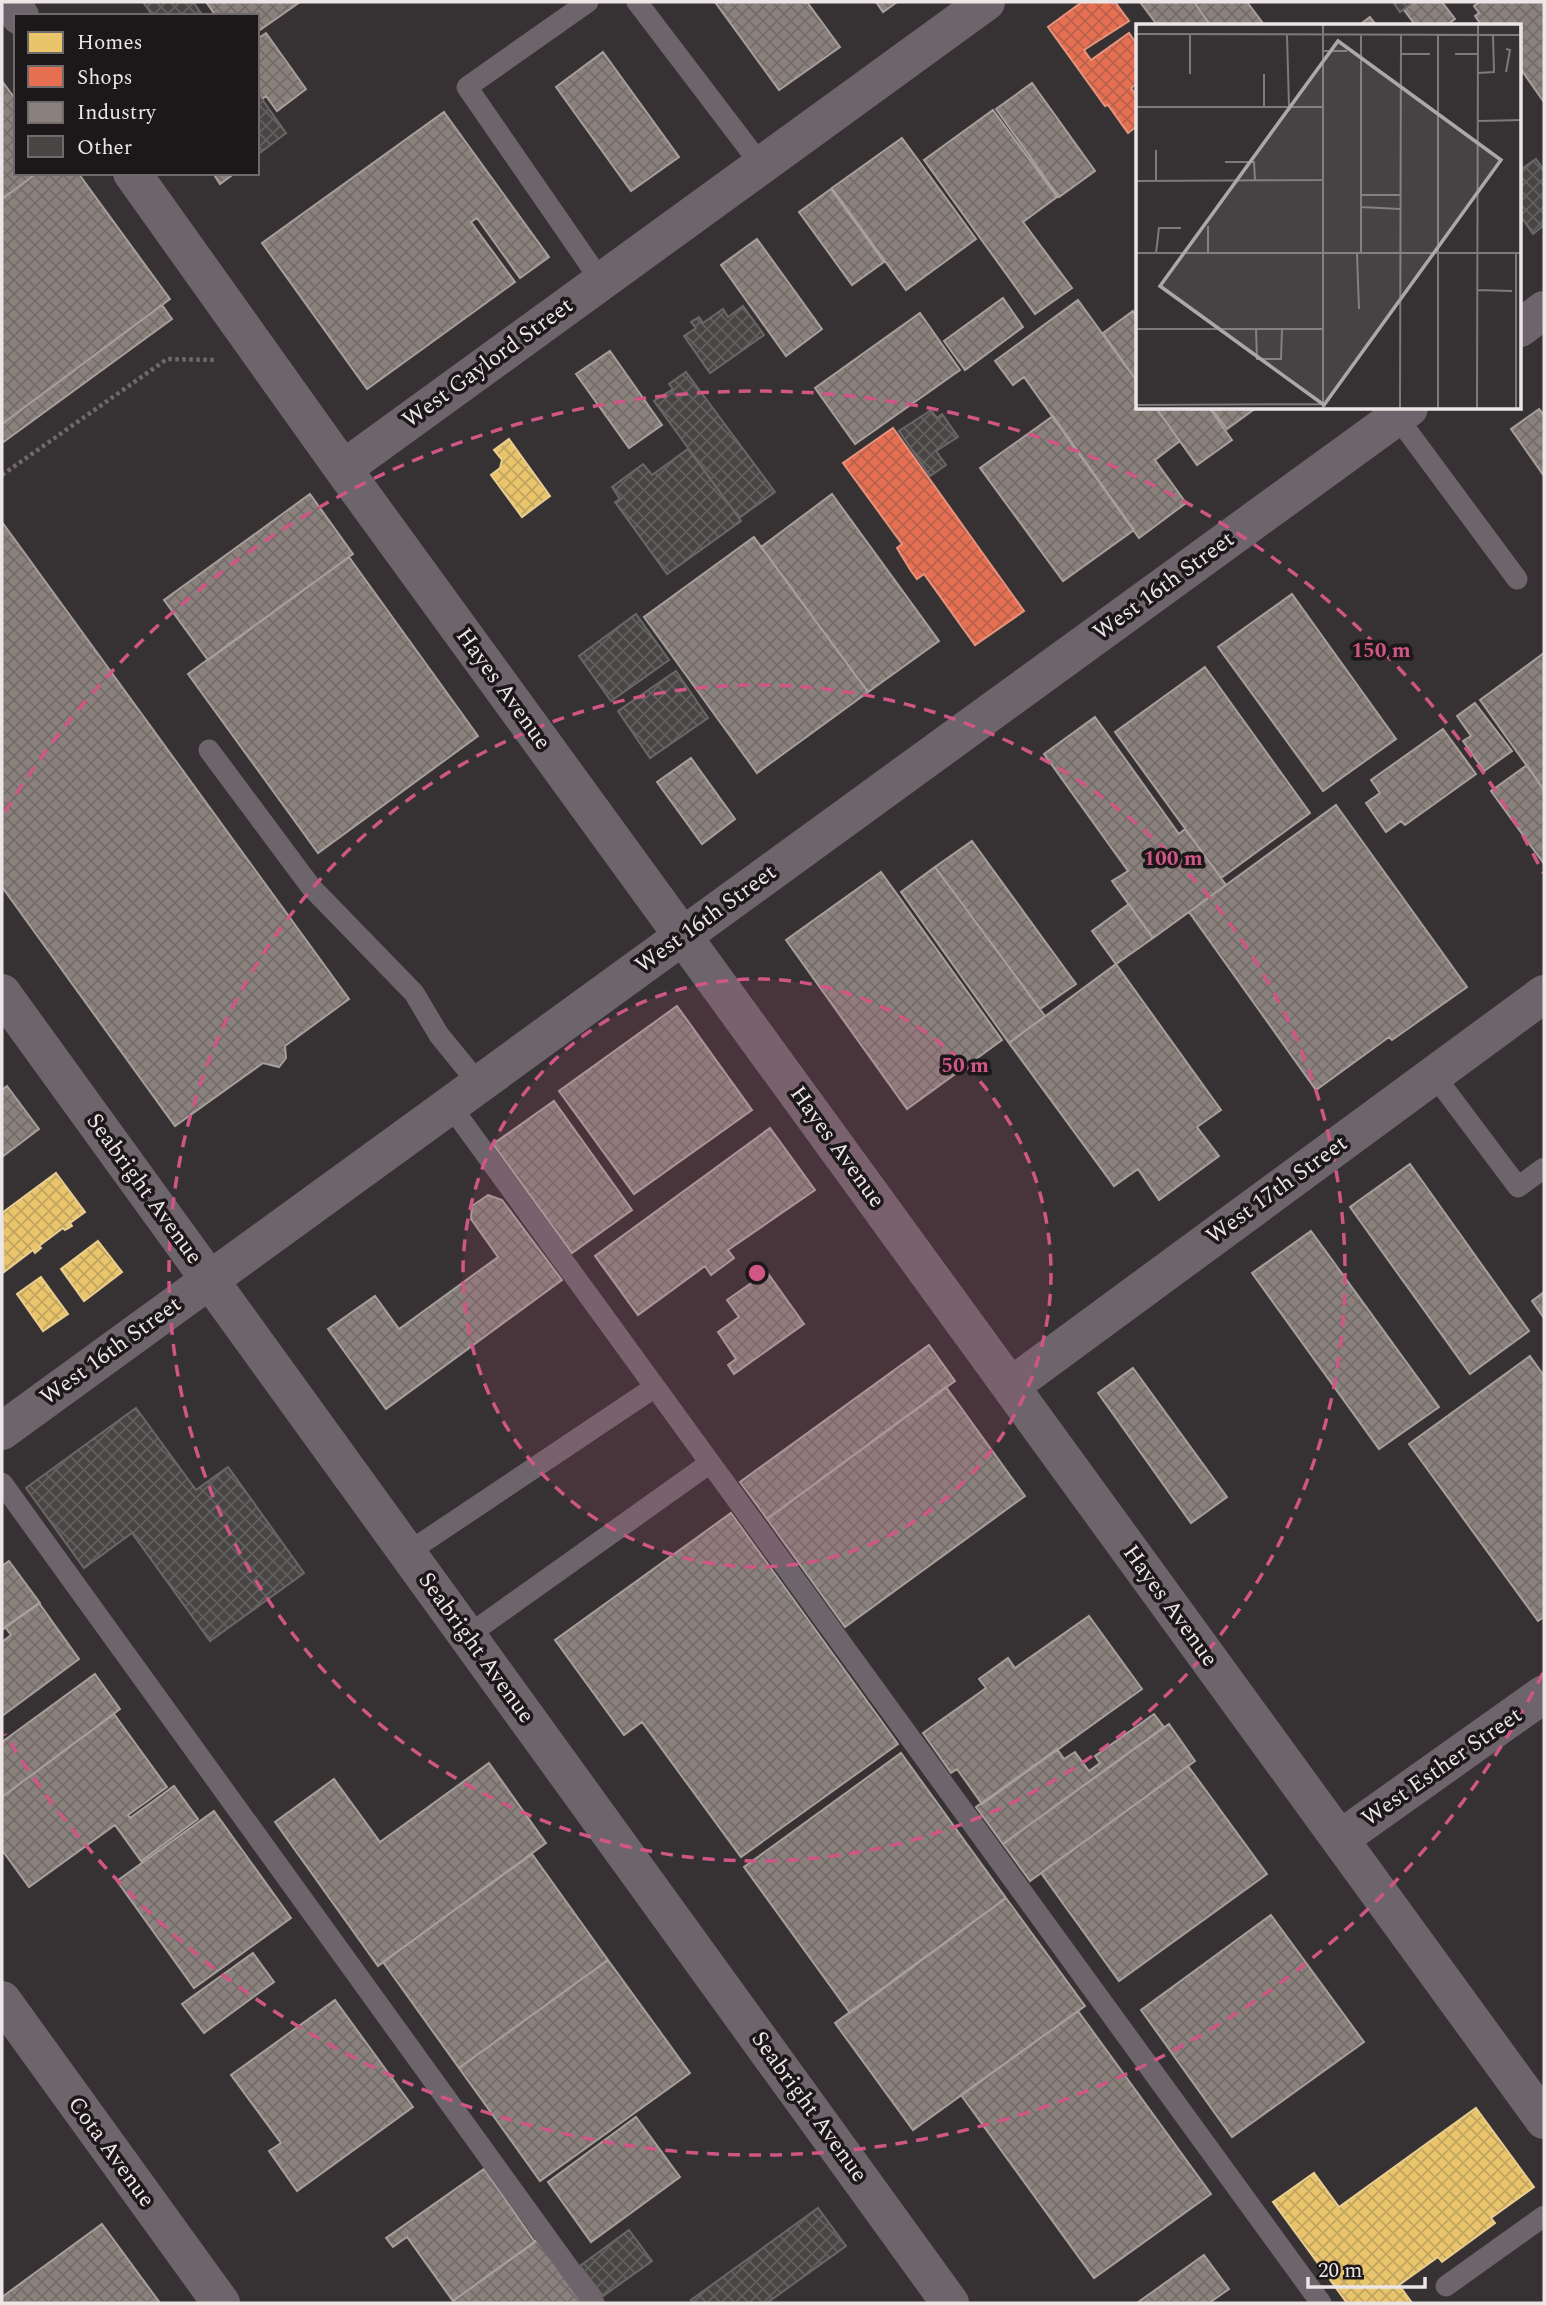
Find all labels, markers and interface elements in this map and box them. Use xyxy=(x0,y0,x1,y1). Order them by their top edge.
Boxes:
legend xyxy=(14,14,259,175)
inset map xyxy=(1136,24,1522,410)
text: Homes xyxy=(77,27,143,59)
text: Shops xyxy=(77,62,133,94)
text: Industry xyxy=(77,97,157,129)
text: Other xyxy=(77,132,132,164)
street label: West Gaylord Street xyxy=(395,289,581,437)
street label: West 16th Street xyxy=(1086,523,1242,649)
street label: Hayes Avenue xyxy=(447,621,559,757)
text: 150 m xyxy=(1351,635,1411,667)
text: 100 m xyxy=(1143,843,1203,875)
street label: West 16th Street xyxy=(628,856,784,982)
text: 50 m xyxy=(941,1050,989,1082)
street label: Hayes Avenue xyxy=(781,1079,893,1215)
street label: Seabright Avenue xyxy=(77,1106,211,1272)
street label: West 17th Street xyxy=(1199,1127,1355,1253)
centre of rings xyxy=(745,1261,769,1285)
street label: West 16th Street xyxy=(33,1288,189,1414)
street label: Hayes Avenue xyxy=(1114,1538,1226,1674)
street label: Seabright Avenue xyxy=(409,1565,543,1731)
street label: West Esther Street xyxy=(1354,1698,1530,1836)
street label: Seabright Avenue xyxy=(742,2024,876,2190)
street label: Cota Avenue xyxy=(59,2089,163,2215)
scale bar xyxy=(1308,2246,1425,2290)
text: 20 m xyxy=(1318,2255,1362,2287)

